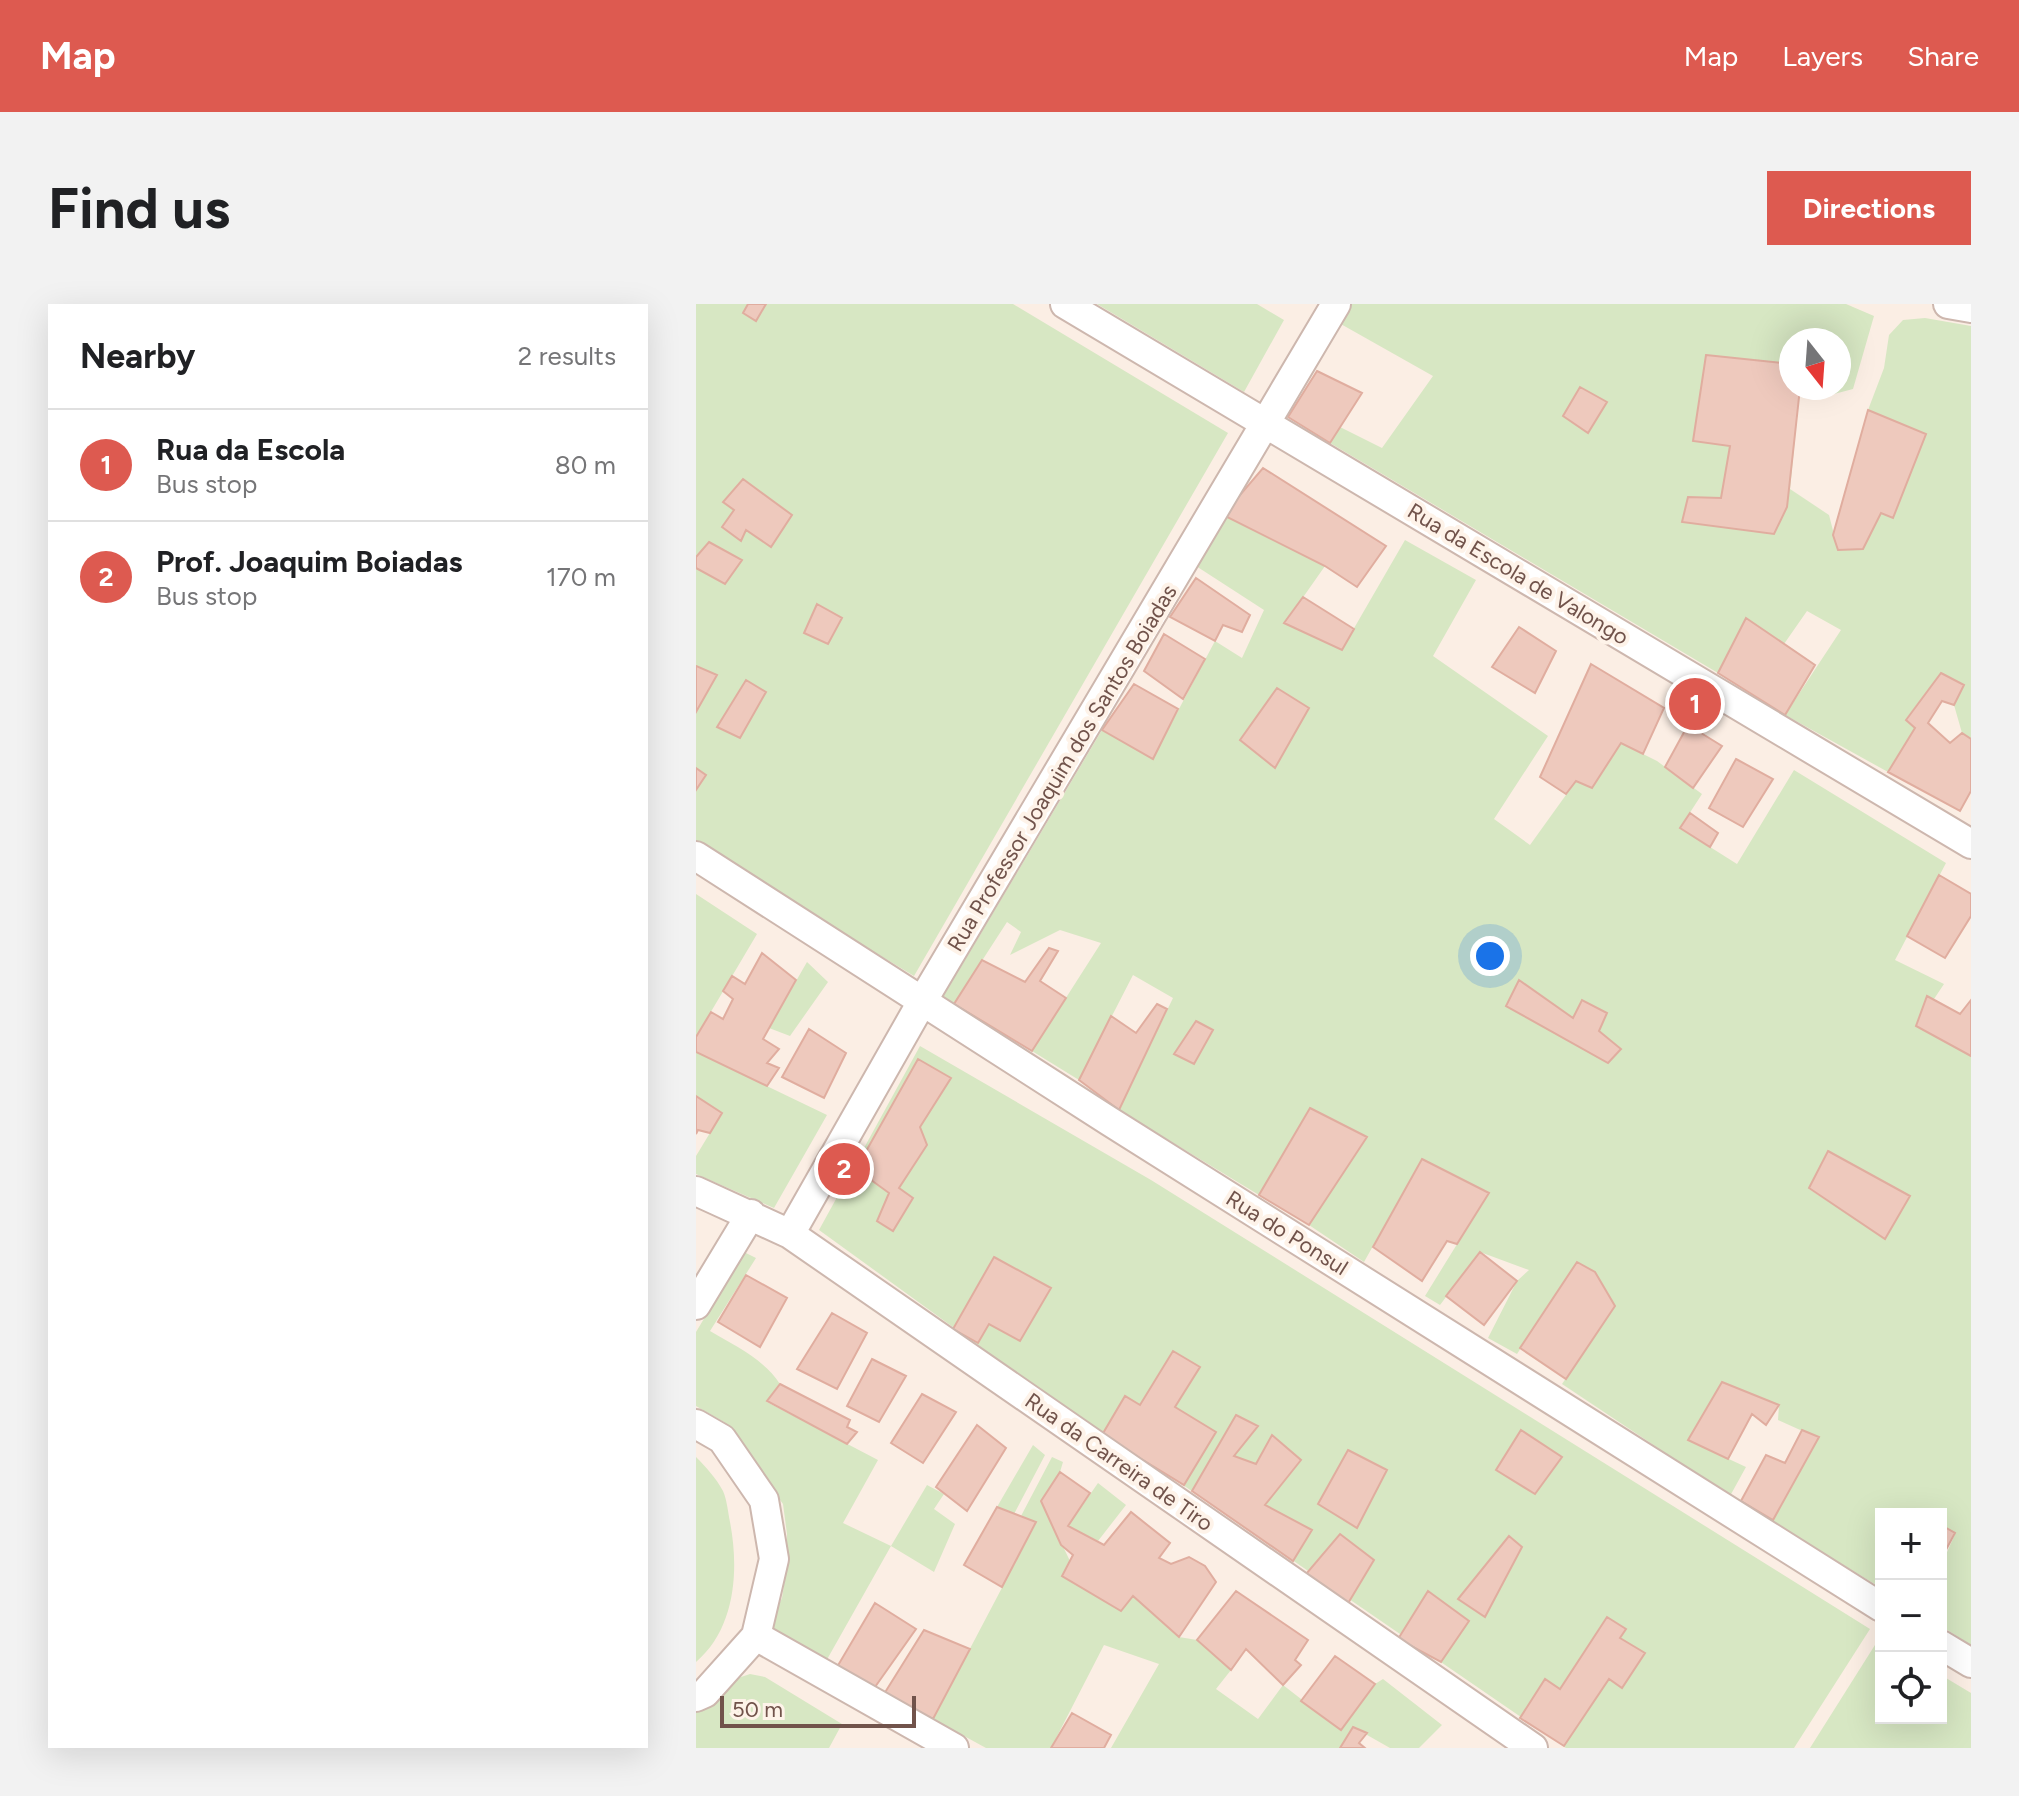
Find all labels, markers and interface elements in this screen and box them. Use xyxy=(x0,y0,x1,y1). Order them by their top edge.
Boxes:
text: Map xyxy=(40,33,116,79)
text: Map xyxy=(1684,39,1738,73)
text: Layers xyxy=(1782,39,1863,73)
text: Share xyxy=(1907,39,1979,73)
button: Directions xyxy=(1767,171,1971,245)
text: Find us xyxy=(48,175,230,242)
north arrow xyxy=(1779,328,1851,400)
text: Nearby xyxy=(80,336,195,377)
text: 2 results xyxy=(518,340,616,372)
text: Rua da Escola xyxy=(156,431,345,468)
text: 1 xyxy=(101,449,111,481)
text: 80 m xyxy=(555,449,616,481)
text: Bus stop xyxy=(156,468,257,500)
street label: Rua da Escola de Valongo xyxy=(1403,497,1633,651)
text: Prof. Joaquim Boiadas xyxy=(156,543,463,580)
text: 2 xyxy=(98,561,114,593)
text: 170 m xyxy=(546,561,616,593)
text: Bus stop xyxy=(156,580,257,612)
street label: Rua Professor Joaquim dos Santos Boiadas xyxy=(941,580,1183,956)
pin: 1 xyxy=(1669,674,1721,734)
your location xyxy=(1470,936,1510,976)
pin: 2 xyxy=(818,1139,870,1199)
street label: Rua do Ponsul xyxy=(1221,1185,1353,1281)
street label: Rua da Carreira de Tiro xyxy=(1020,1387,1218,1537)
map controls xyxy=(1875,1508,1947,1724)
button: + xyxy=(1875,1508,1947,1580)
button: − xyxy=(1875,1580,1947,1652)
button: locate xyxy=(1875,1652,1947,1724)
scale bar xyxy=(720,1692,916,1728)
text: 50 m xyxy=(732,1696,783,1723)

